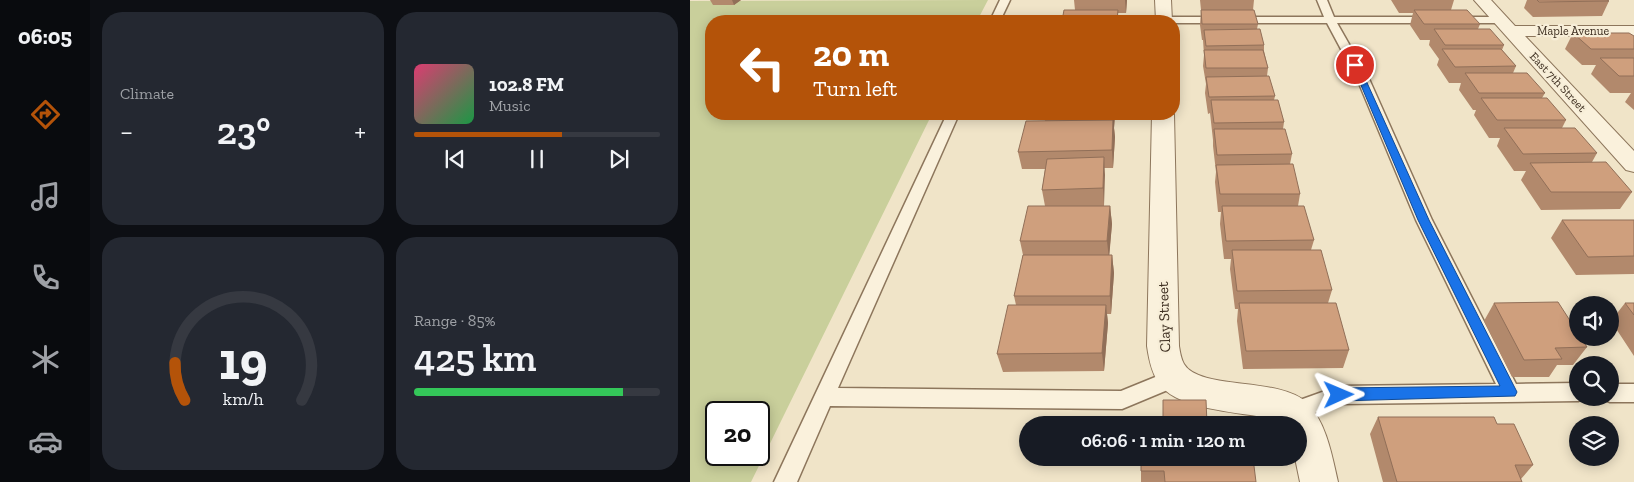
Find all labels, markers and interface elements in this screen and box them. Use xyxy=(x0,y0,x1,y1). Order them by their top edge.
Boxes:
text: 06:05 xyxy=(18,23,72,50)
street label: Maple Avenue xyxy=(1537,24,1609,38)
text: 20 m xyxy=(813,33,889,75)
icon: left xyxy=(730,35,795,100)
pin xyxy=(1334,44,1376,86)
street label: East 7th Street xyxy=(1527,49,1590,115)
icon: arrive xyxy=(1341,51,1369,79)
text: 102.8 FM xyxy=(489,73,564,96)
text: Turn left xyxy=(813,75,897,102)
text: Climate xyxy=(120,84,174,103)
text: Music xyxy=(489,96,531,115)
icon: directions xyxy=(28,97,63,132)
text: 23° xyxy=(217,108,271,154)
text: − xyxy=(120,115,133,148)
text: + xyxy=(354,115,366,148)
icon: previous xyxy=(441,145,469,173)
icon: pause xyxy=(523,145,551,173)
icon: next xyxy=(605,145,633,173)
icon: music xyxy=(28,179,63,214)
icon: phone xyxy=(28,260,63,295)
street label: Clay Street xyxy=(1154,281,1174,353)
map controls xyxy=(1569,296,1619,466)
button: sound xyxy=(1569,296,1619,346)
text: Range · 85% xyxy=(414,311,496,330)
text: 19 xyxy=(219,330,267,392)
text: 425 km xyxy=(414,335,536,381)
icon: climate xyxy=(28,342,63,377)
button: search xyxy=(1569,356,1619,406)
position arrow xyxy=(1312,368,1364,420)
text: km/h xyxy=(223,388,263,410)
speed limit sign: 20 xyxy=(705,401,770,466)
button: layers xyxy=(1569,416,1619,466)
icon: car xyxy=(28,424,63,459)
text: 06:06 · 1 min · 120 m xyxy=(1081,429,1245,452)

